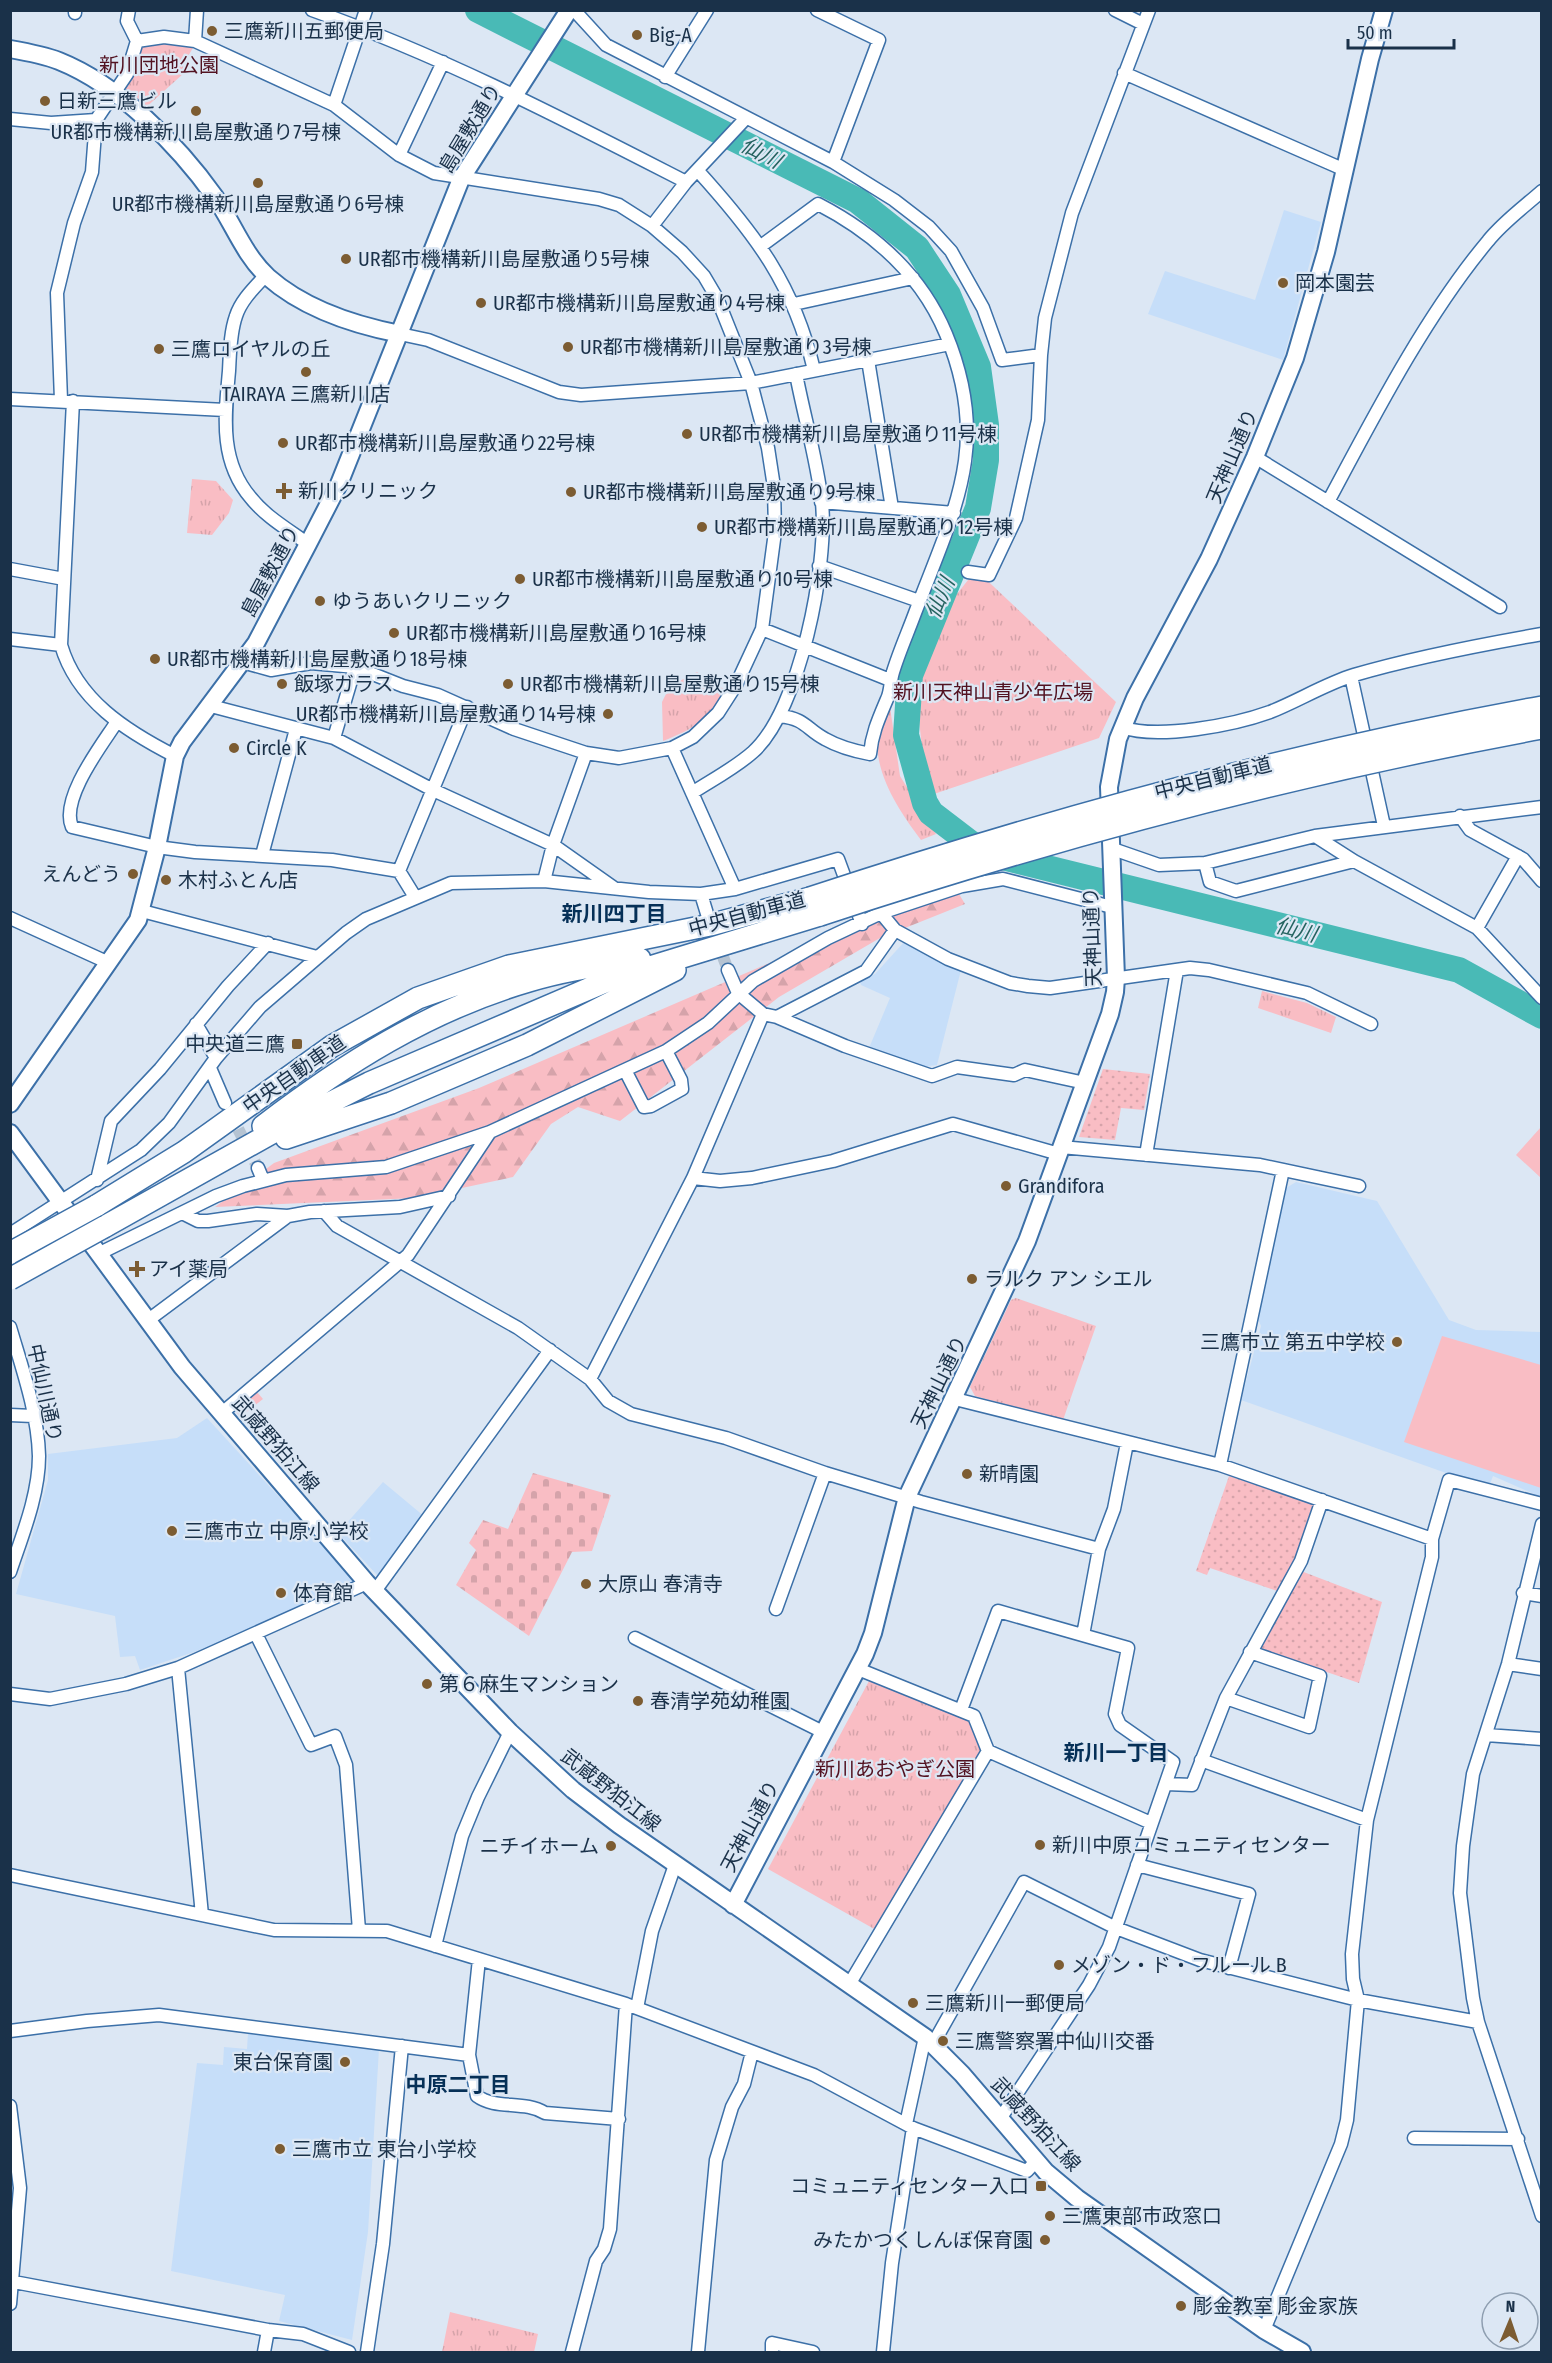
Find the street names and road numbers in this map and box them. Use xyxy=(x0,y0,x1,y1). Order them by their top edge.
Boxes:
street label: 島屋敷通り xyxy=(434,79,506,177)
street label: 天神山通り xyxy=(1201,405,1263,507)
street label: 島屋敷通り xyxy=(236,521,304,621)
street label: 中央自動車道 xyxy=(1152,752,1274,804)
street label: 中央自動車道 xyxy=(686,887,808,941)
street label: 天神山通り xyxy=(1078,887,1106,987)
street label: 中央自動車道 xyxy=(238,1030,350,1118)
street label: 天神山通り xyxy=(906,1332,972,1432)
street label: 中仙川通り xyxy=(23,1342,67,1444)
street label: 武蔵野狛江線 xyxy=(228,1391,324,1497)
street label: 武蔵野狛江線 xyxy=(556,1744,666,1836)
street label: 天神山通り xyxy=(716,1776,784,1876)
street label: 武蔵野狛江線 xyxy=(986,2072,1086,2176)

